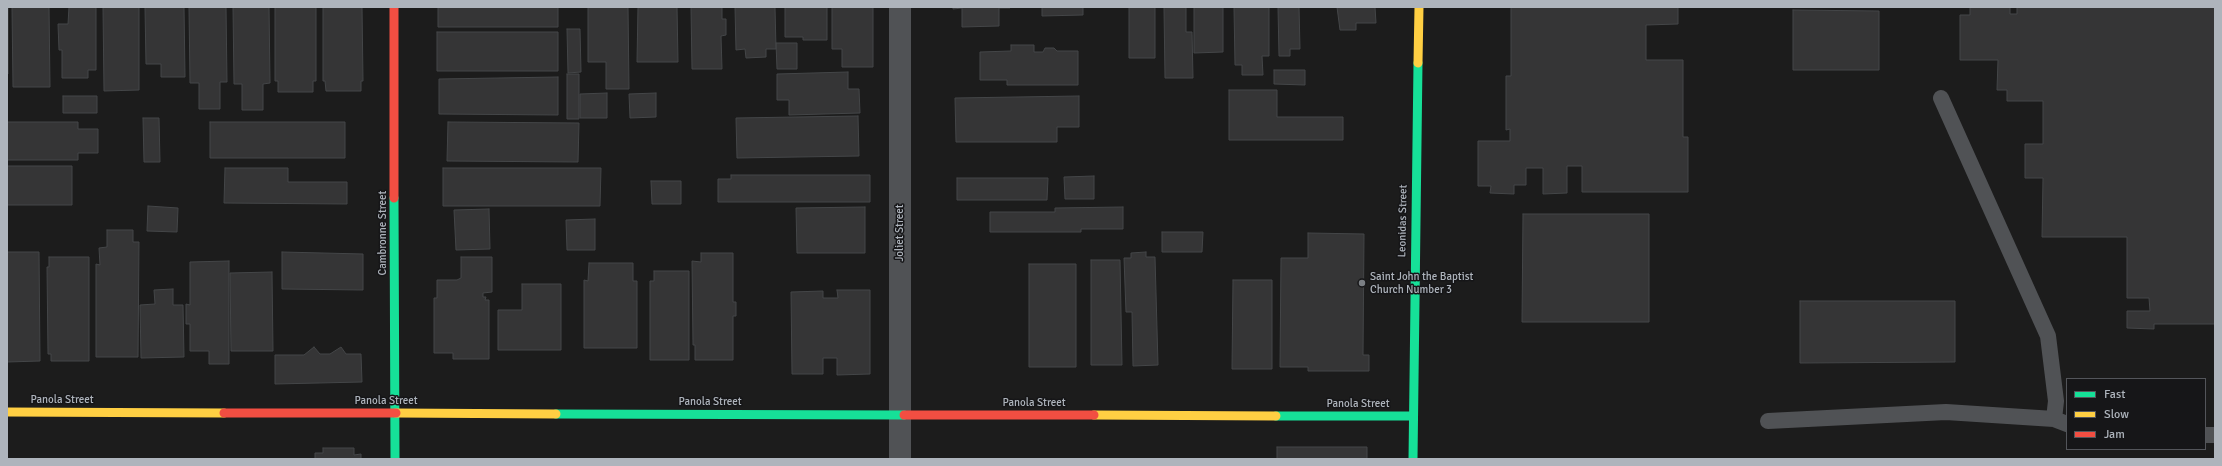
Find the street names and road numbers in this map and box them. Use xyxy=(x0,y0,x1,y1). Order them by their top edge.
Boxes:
street label: Leonidas Street xyxy=(1396,184,1410,258)
street label: Cambronne Street xyxy=(376,191,390,275)
street label: Joliet Street xyxy=(893,204,907,262)
street label: Panola Street xyxy=(30,393,94,407)
street label: Panola Street xyxy=(354,394,418,408)
street label: Panola Street xyxy=(678,395,742,409)
street label: Panola Street xyxy=(1002,396,1066,410)
street label: Panola Street xyxy=(1326,397,1390,411)

